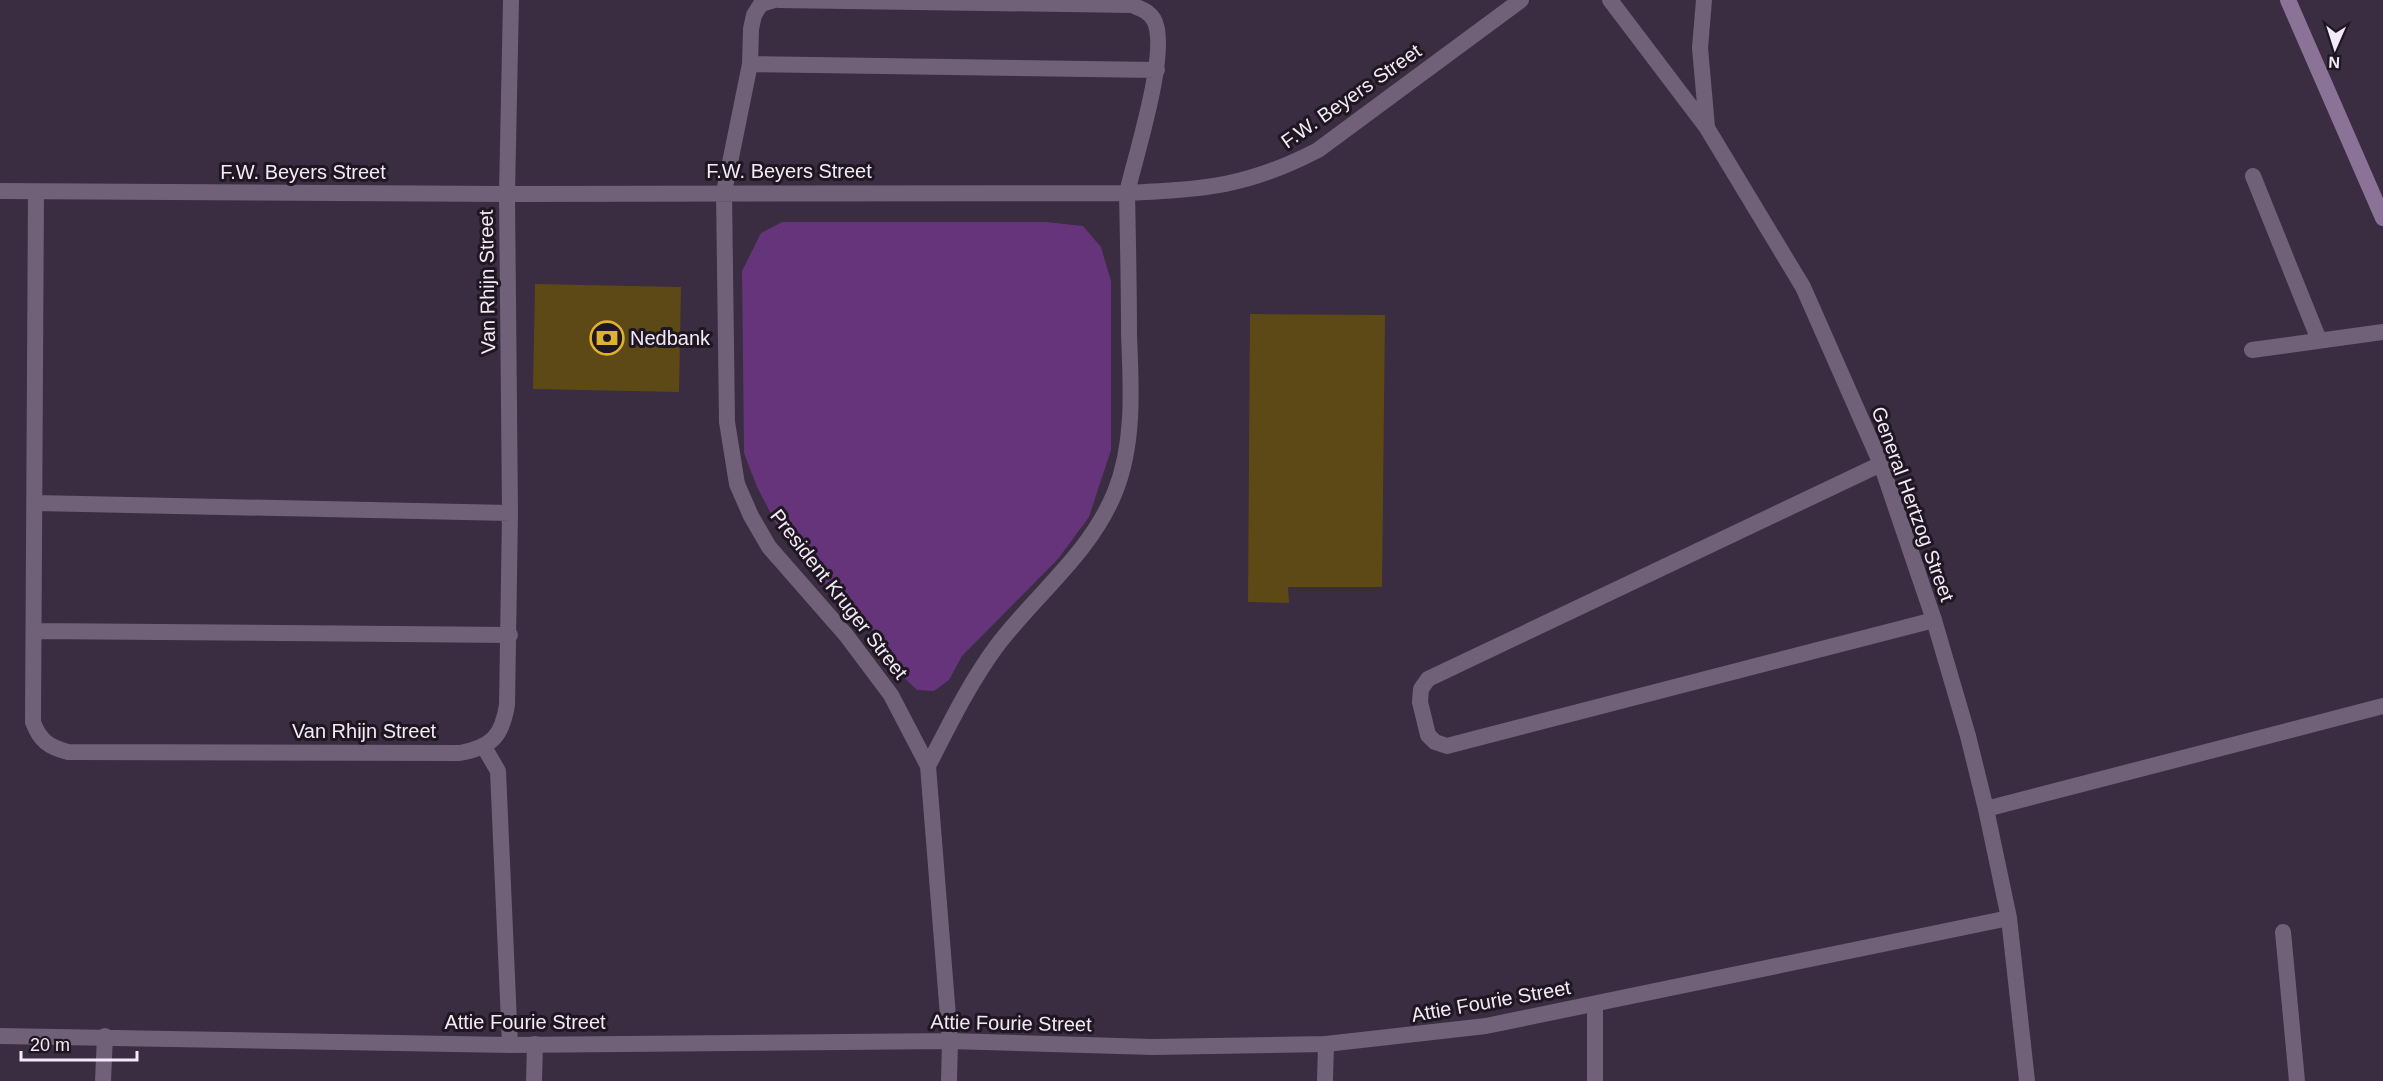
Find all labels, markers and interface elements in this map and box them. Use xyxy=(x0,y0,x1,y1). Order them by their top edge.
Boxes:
north arrow xyxy=(2305,18,2365,78)
street label: F.W. Beyers Street xyxy=(1277,39,1425,153)
text: N xyxy=(2328,54,2340,71)
street label: F.W. Beyers Street xyxy=(706,160,872,182)
street label: F.W. Beyers Street xyxy=(220,161,386,183)
street label: Van Rhijn Street xyxy=(475,209,499,354)
bank icon: Nedbank xyxy=(589,320,625,356)
place label: Nedbank xyxy=(630,327,711,349)
street label: General Hertzog Street xyxy=(1867,404,1959,605)
street label: President Kruger Street xyxy=(766,505,912,683)
street label: Van Rhijn Street xyxy=(292,720,437,742)
street label: Attie Fourie Street xyxy=(1410,976,1573,1026)
street label: Attie Fourie Street xyxy=(444,1011,606,1033)
street label: Attie Fourie Street xyxy=(930,1011,1092,1035)
scale bar xyxy=(21,1024,136,1062)
text: 20 m xyxy=(30,1035,70,1055)

